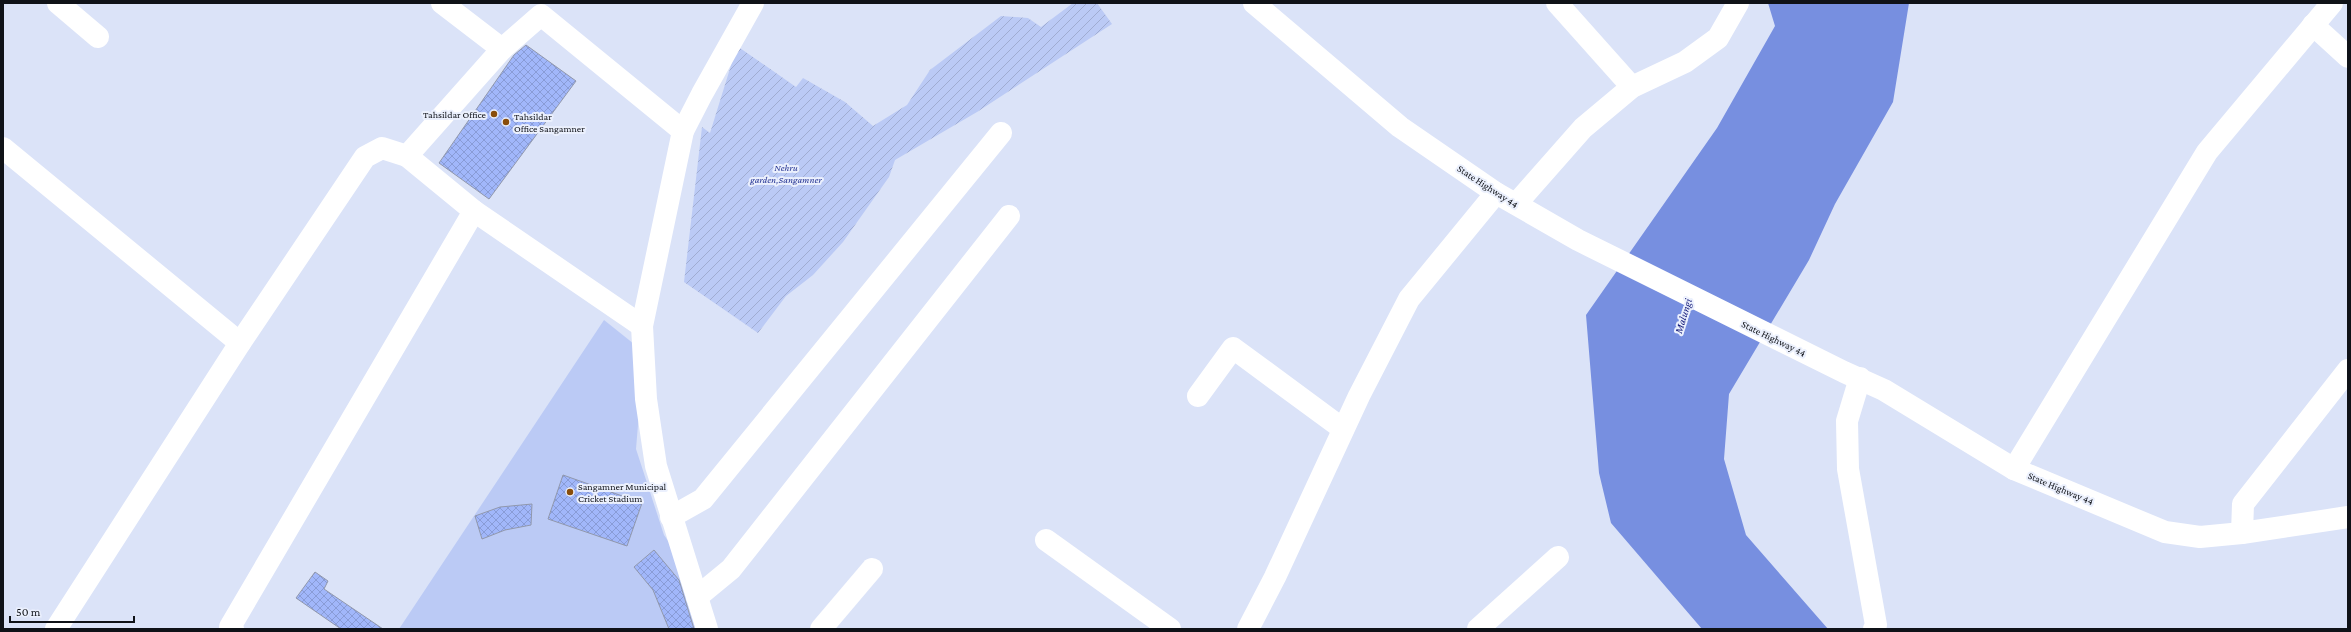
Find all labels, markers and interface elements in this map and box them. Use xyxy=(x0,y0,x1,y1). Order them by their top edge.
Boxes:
place label: Tahsildar Office xyxy=(423,109,487,120)
marker: Tahsildar Office xyxy=(489,109,499,119)
place label: Tahsildar Office Sangamner xyxy=(514,111,585,134)
marker: Tahsildar Office Sangamner xyxy=(501,117,511,127)
park label: Nehru garden,Sangamner xyxy=(749,162,822,185)
street label: State Highway 44 xyxy=(1455,163,1520,210)
water label: Malungi xyxy=(1672,297,1695,336)
street label: State Highway 44 xyxy=(1740,318,1808,359)
street label: State Highway 44 xyxy=(2026,470,2095,507)
place label: Sangamner Municipal Cricket Stadium xyxy=(578,481,667,504)
marker: Sangamner Municipal Cricket Stadium xyxy=(565,487,575,497)
scale bar xyxy=(10,598,134,624)
text: 50 m xyxy=(16,605,41,619)

